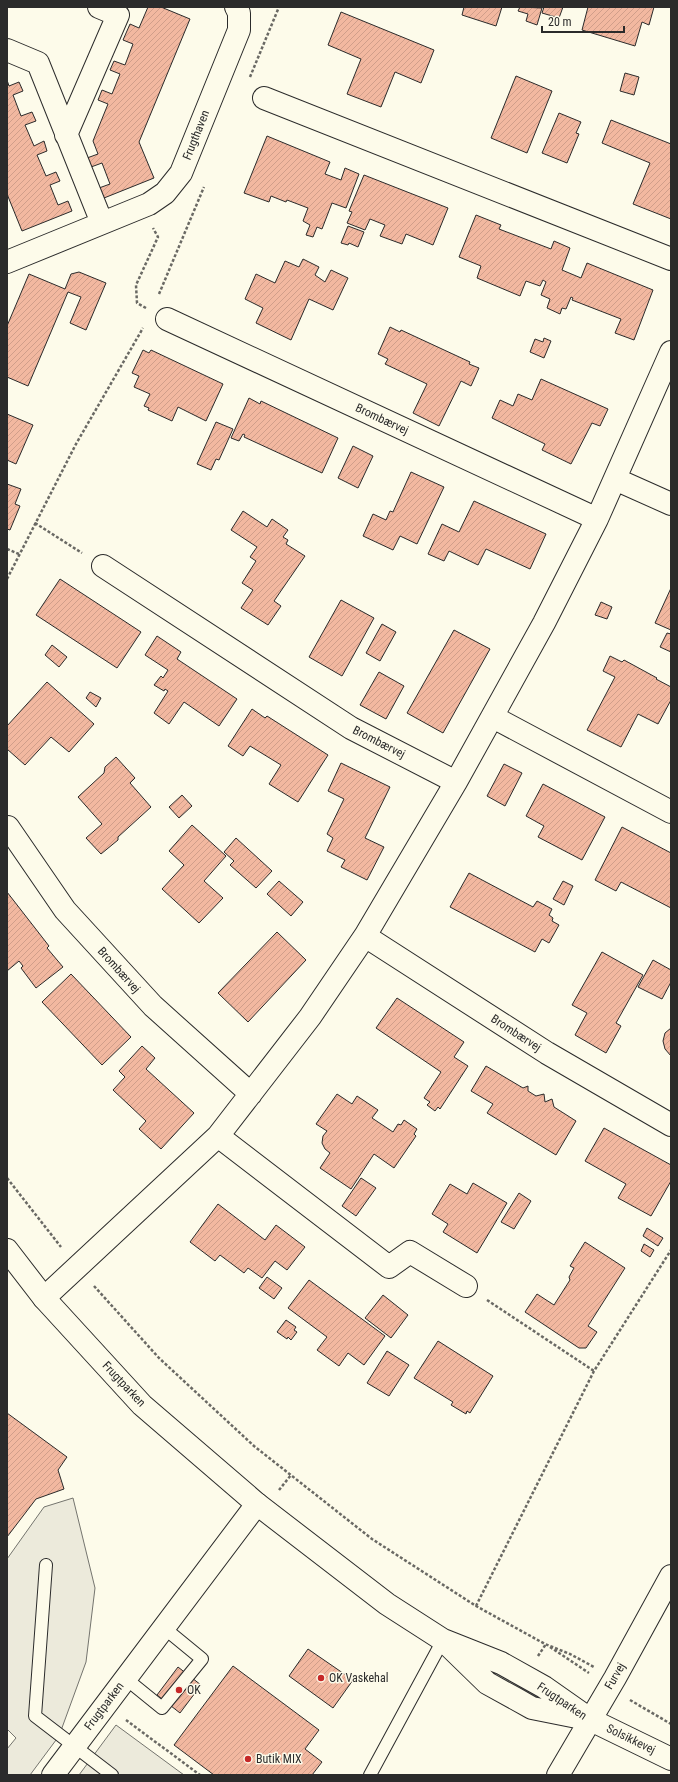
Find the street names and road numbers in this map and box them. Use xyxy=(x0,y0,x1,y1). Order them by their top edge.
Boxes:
street label: Frugthaven xyxy=(180,108,212,162)
street label: Brombærvej xyxy=(353,401,411,437)
street label: Brombærvej xyxy=(350,723,408,761)
street label: Brombærvej xyxy=(95,944,143,996)
street label: Brombærvej xyxy=(488,1012,544,1054)
street label: Frugtparken xyxy=(100,1359,149,1410)
street label: Furvej xyxy=(602,1660,628,1692)
street label: Frugtparken xyxy=(81,1679,127,1733)
street label: Frugtparken xyxy=(535,1679,590,1723)
street label: Solsikkevej xyxy=(604,1721,658,1757)

